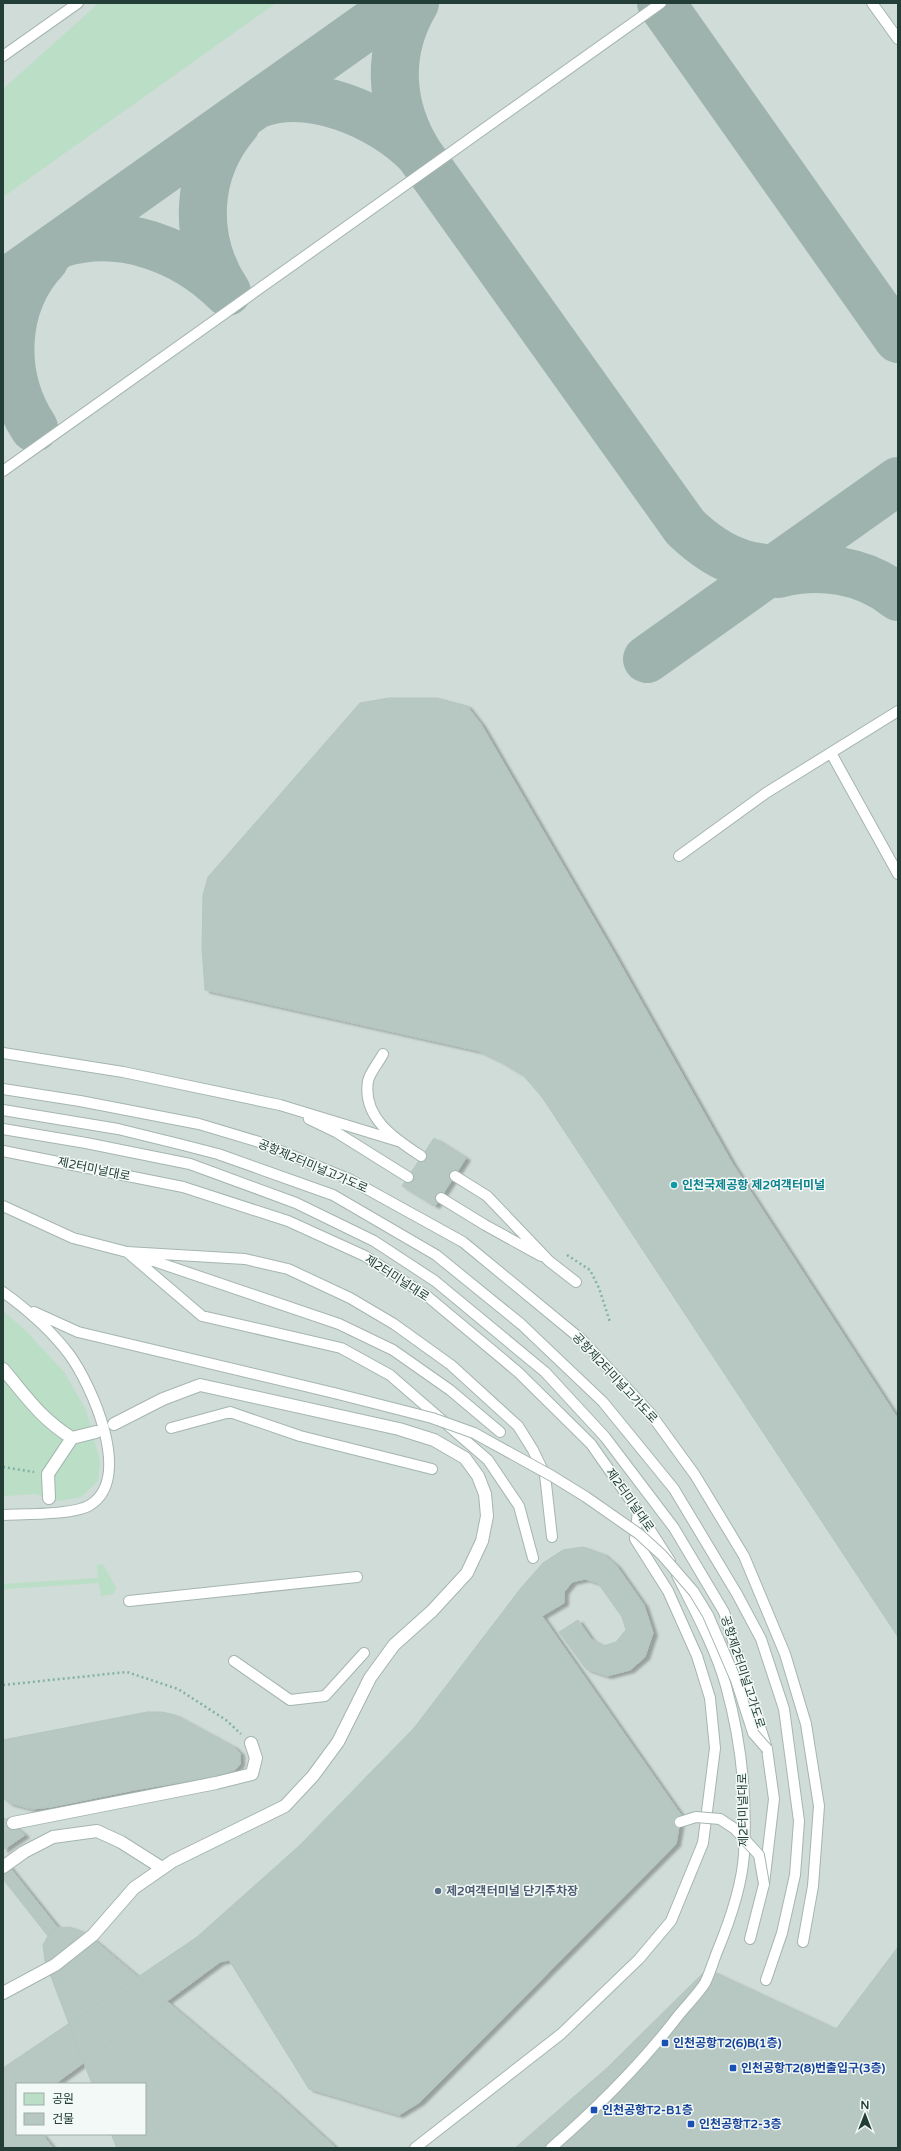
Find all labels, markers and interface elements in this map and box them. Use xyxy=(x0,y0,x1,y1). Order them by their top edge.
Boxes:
street label: 공항제2터미널고가도로 xyxy=(256,1137,370,1195)
street label: 제2터미널대로 xyxy=(56,1154,132,1184)
place label: 인천국제공항 제2여객터미널 xyxy=(682,1178,825,1192)
marker: 인천국제공항 제2여객터미널 xyxy=(669,1180,679,1190)
street label: 제2터미널대로 xyxy=(362,1252,432,1304)
street label: 공항제2터미널고가도로 xyxy=(570,1330,660,1426)
street label: 제2터미널대로 xyxy=(603,1466,657,1534)
street label: 공항제2터미널고가도로 xyxy=(718,1614,768,1730)
street label: 제2터미널대로 xyxy=(735,1773,751,1847)
place label: 제2여객터미널 단기주차장 xyxy=(446,1884,578,1898)
marker: 제2여객터미널 단기주차장 xyxy=(433,1886,443,1896)
place label: 인천공항T2(6)B(1층) xyxy=(673,2036,782,2050)
marker: 인천공항T2(6)B(1층) xyxy=(660,2038,670,2048)
place label: 인천공항T2(8)번출입구(3층) xyxy=(741,2061,886,2075)
marker: 인천공항T2(8)번출입구(3층) xyxy=(728,2063,738,2073)
legend xyxy=(16,2083,146,2135)
text: 공원 xyxy=(52,2092,74,2106)
north arrow xyxy=(845,2095,885,2135)
text: N xyxy=(861,2099,869,2112)
place label: 인천공항T2-B1층 xyxy=(602,2103,693,2117)
marker: 인천공항T2-B1층 xyxy=(589,2105,599,2115)
text: 건물 xyxy=(52,2112,74,2126)
place label: 인천공항T2-3층 xyxy=(699,2117,781,2131)
marker: 인천공항T2-3층 xyxy=(686,2119,696,2129)

